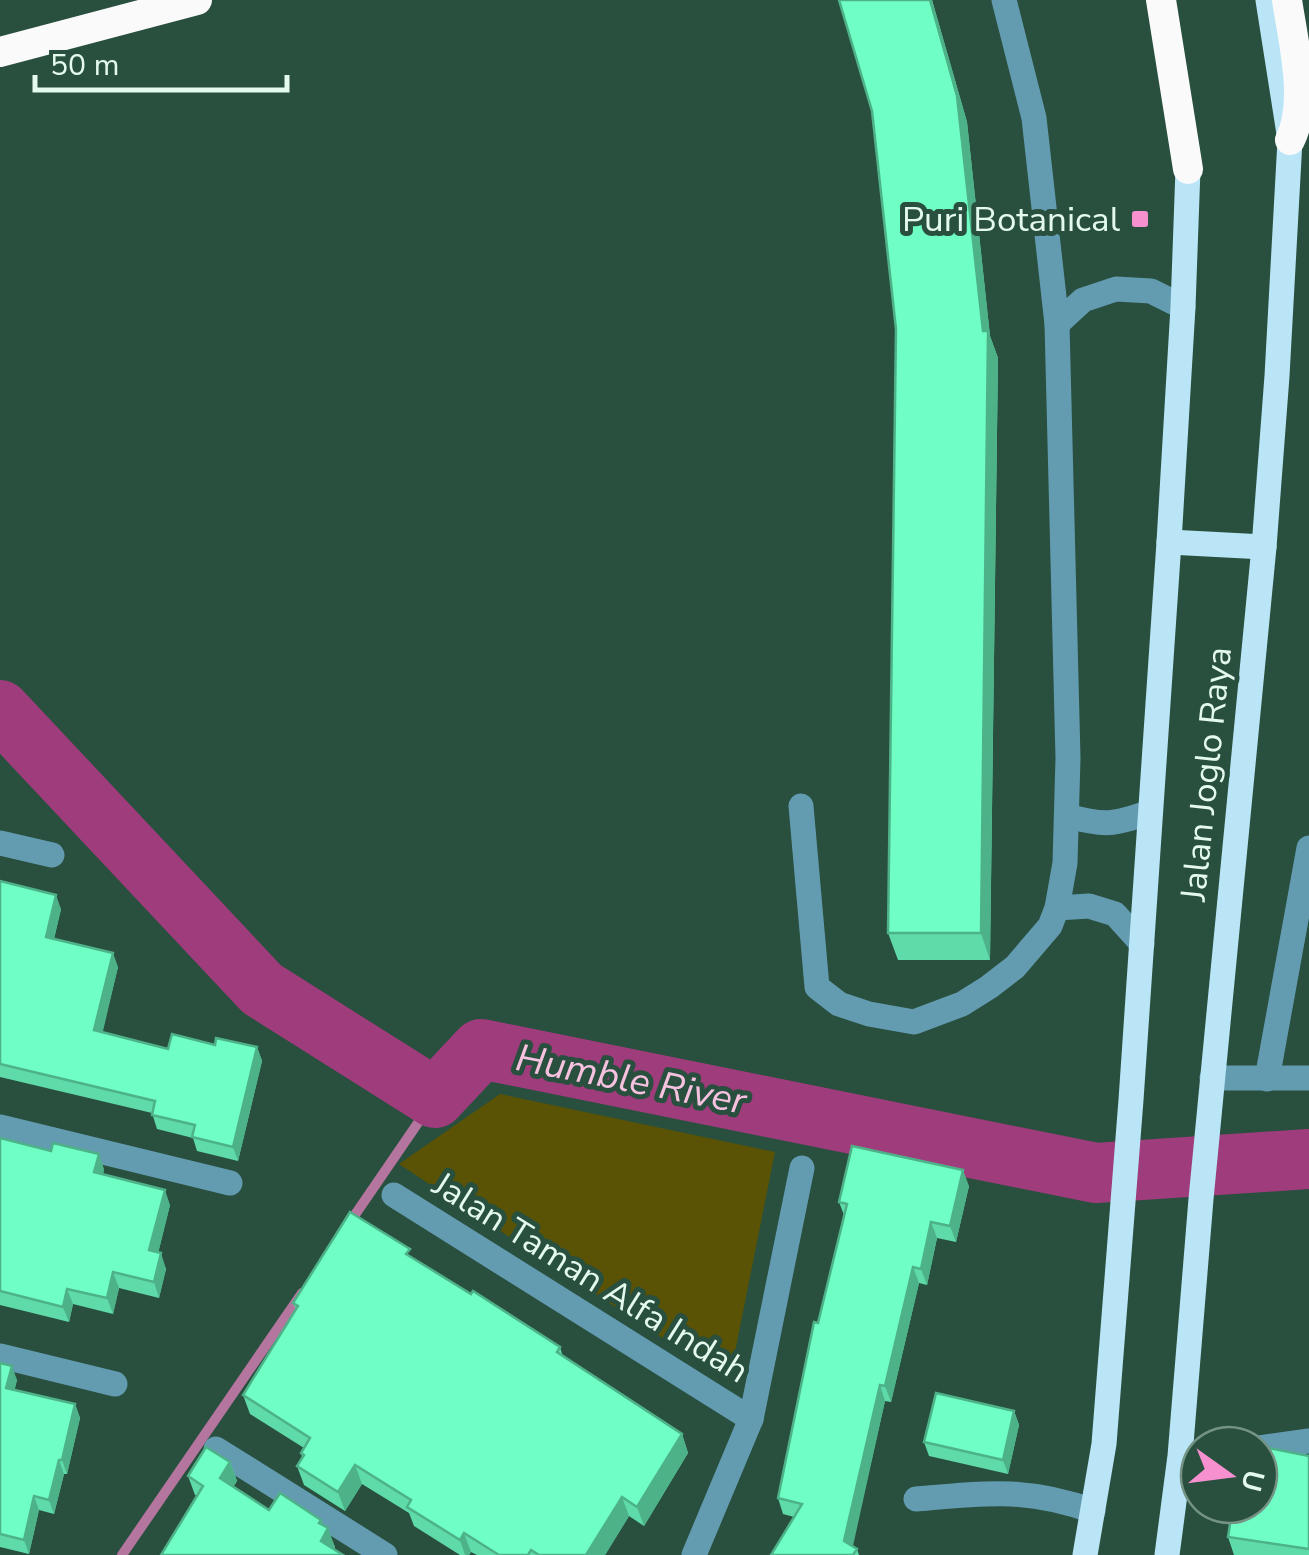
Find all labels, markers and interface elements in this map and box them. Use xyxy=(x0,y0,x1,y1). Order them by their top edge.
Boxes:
scale bar xyxy=(35,30,288,92)
text: 50 m xyxy=(50,45,119,86)
place label: Puri Botanical xyxy=(902,196,1121,243)
marker: Puri Botanical xyxy=(1129,208,1151,230)
street label: Jalan Joglo Raya xyxy=(1170,645,1243,905)
water label: Humble River xyxy=(512,1032,752,1127)
street label: Jalan Taman Alfa Indah xyxy=(423,1160,758,1394)
north arrow xyxy=(1179,1425,1279,1525)
text: U xyxy=(1231,1466,1273,1495)

